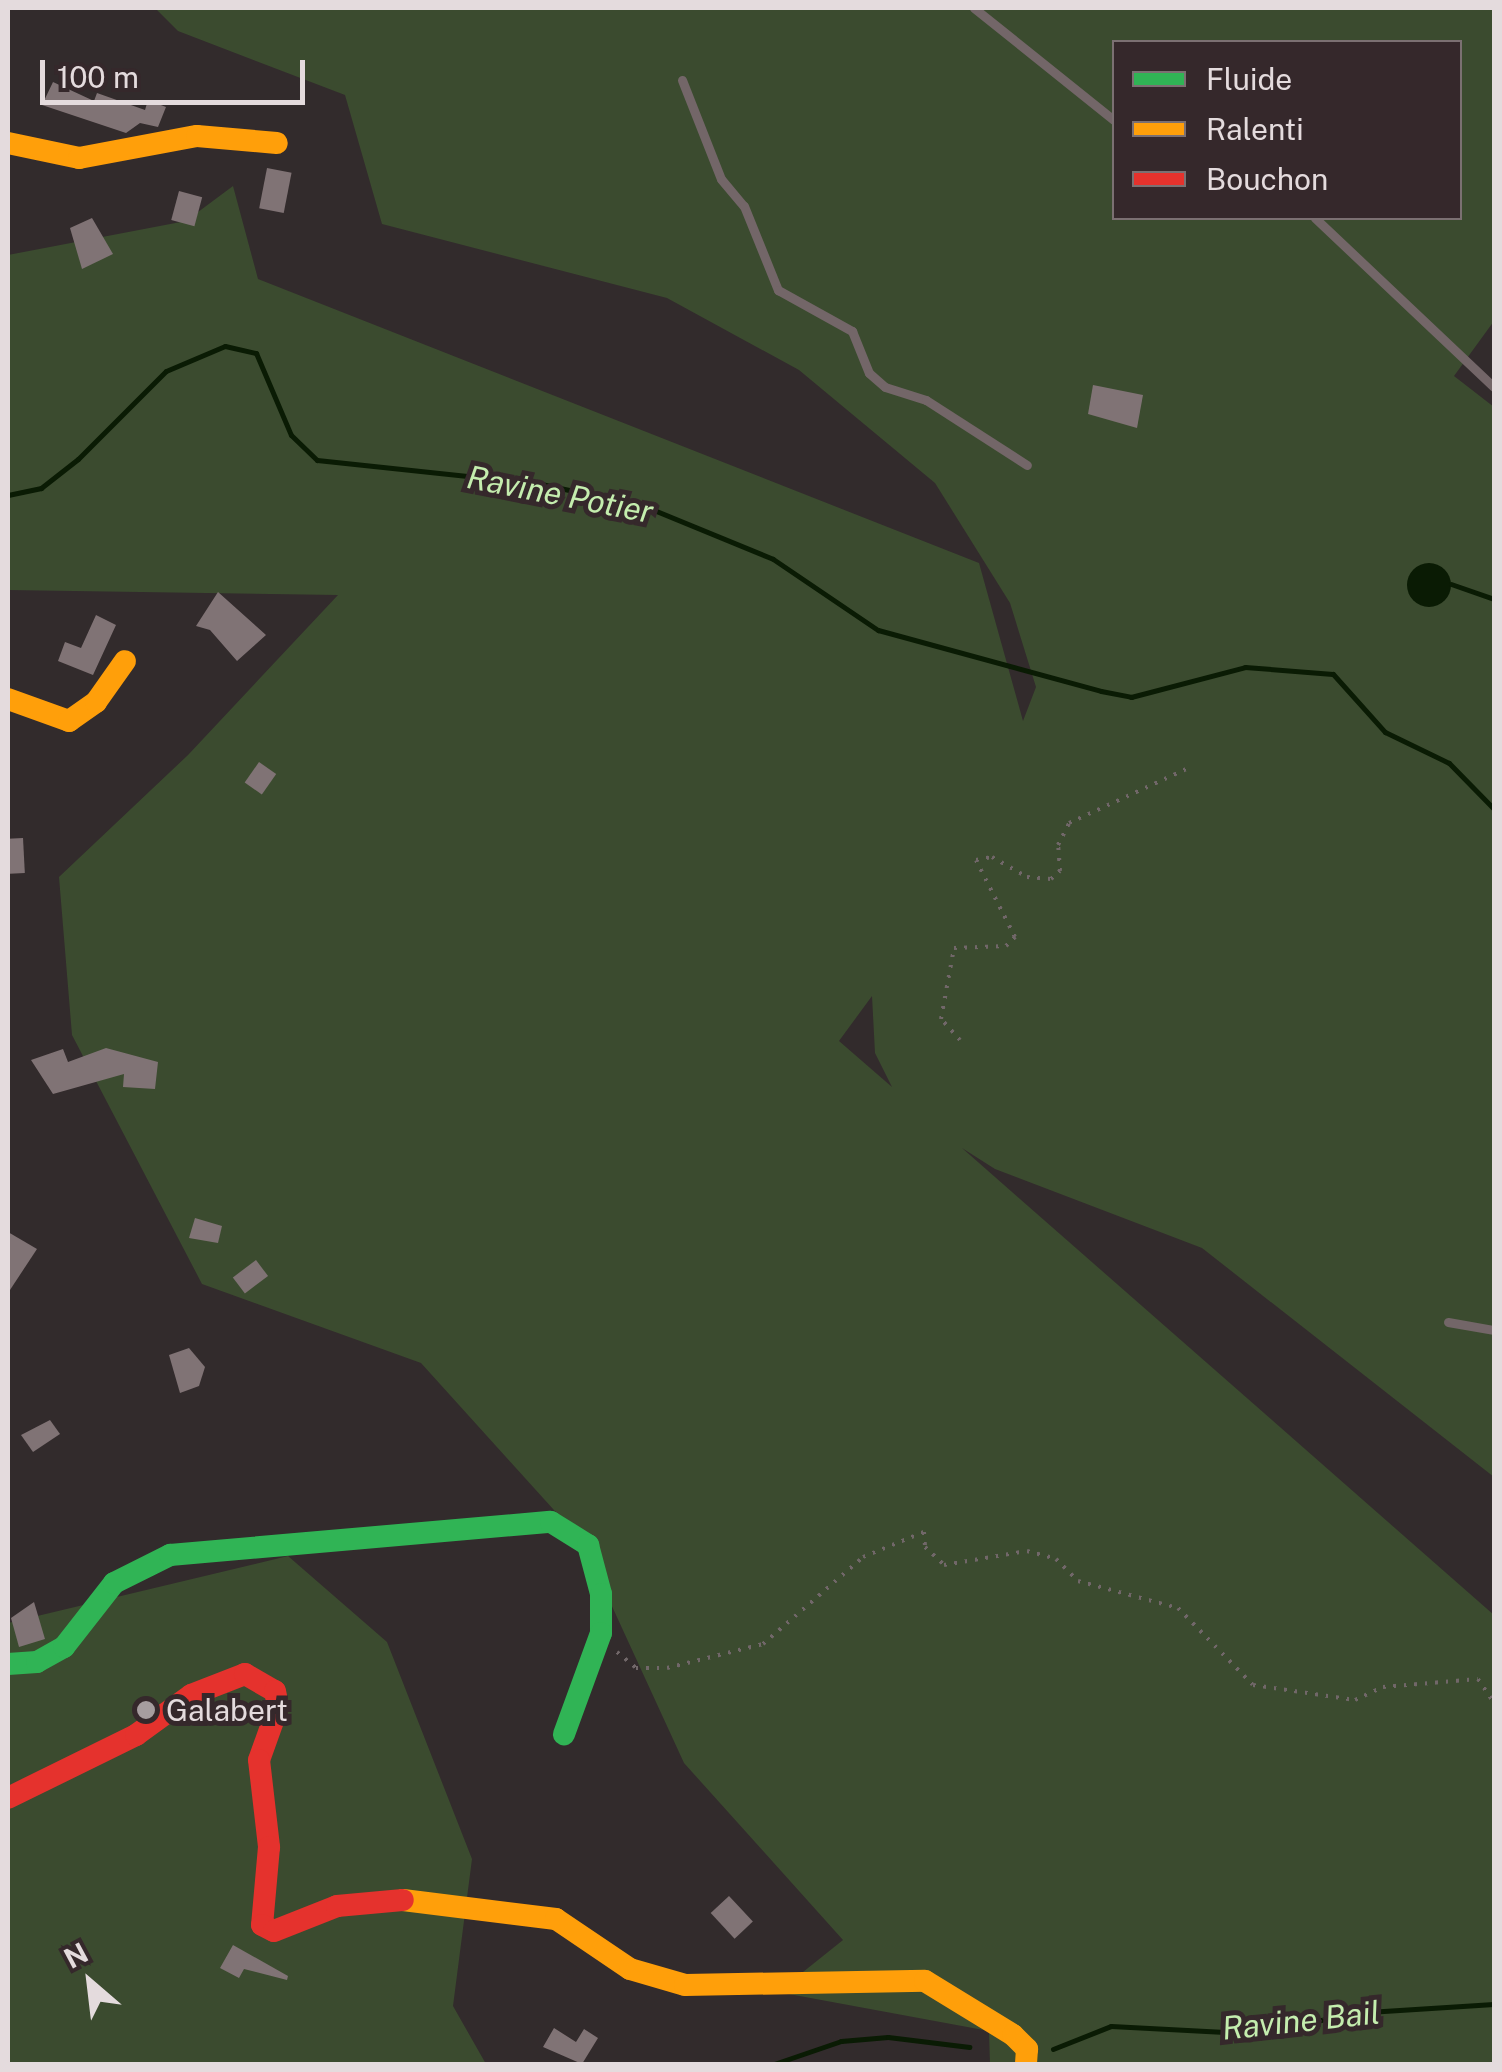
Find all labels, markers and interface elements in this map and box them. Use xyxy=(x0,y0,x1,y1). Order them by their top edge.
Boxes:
scale bar xyxy=(45,40,310,102)
legend xyxy=(1112,40,1462,220)
text: 100 m xyxy=(57,59,139,95)
text: Fluide xyxy=(1206,61,1292,97)
text: Ralenti xyxy=(1206,111,1304,147)
text: Bouchon xyxy=(1206,161,1328,197)
water label: Ravine Potier xyxy=(464,458,656,532)
place label: Galabert xyxy=(166,1692,288,1728)
marker: Galabert xyxy=(135,1699,157,1721)
north arrow xyxy=(40,1932,140,2032)
text: N xyxy=(58,1935,93,1975)
water label: Ravine Bail xyxy=(1220,1994,1382,2048)

